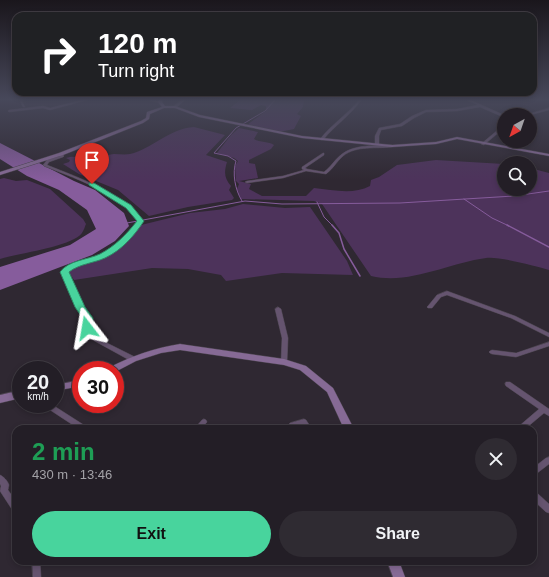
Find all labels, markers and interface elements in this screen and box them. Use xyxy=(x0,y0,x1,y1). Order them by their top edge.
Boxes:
icon: right xyxy=(32,28,84,80)
text: 120 m xyxy=(98,28,177,59)
text: Turn right xyxy=(98,61,174,81)
north arrow xyxy=(497,108,537,148)
map controls xyxy=(497,108,537,196)
pin xyxy=(75,143,109,184)
icon: arrive xyxy=(81,149,103,171)
button: search xyxy=(497,156,537,196)
position arrow xyxy=(66,307,108,349)
speed limit sign: 30 xyxy=(72,361,124,413)
text: 20 xyxy=(27,371,49,393)
text: km/h xyxy=(27,391,49,402)
text: 2 min xyxy=(32,438,95,465)
button: close xyxy=(475,438,517,480)
text: 430 m · 13:46 xyxy=(32,467,112,482)
button: Exit xyxy=(32,511,271,557)
button: Share xyxy=(279,511,517,557)

